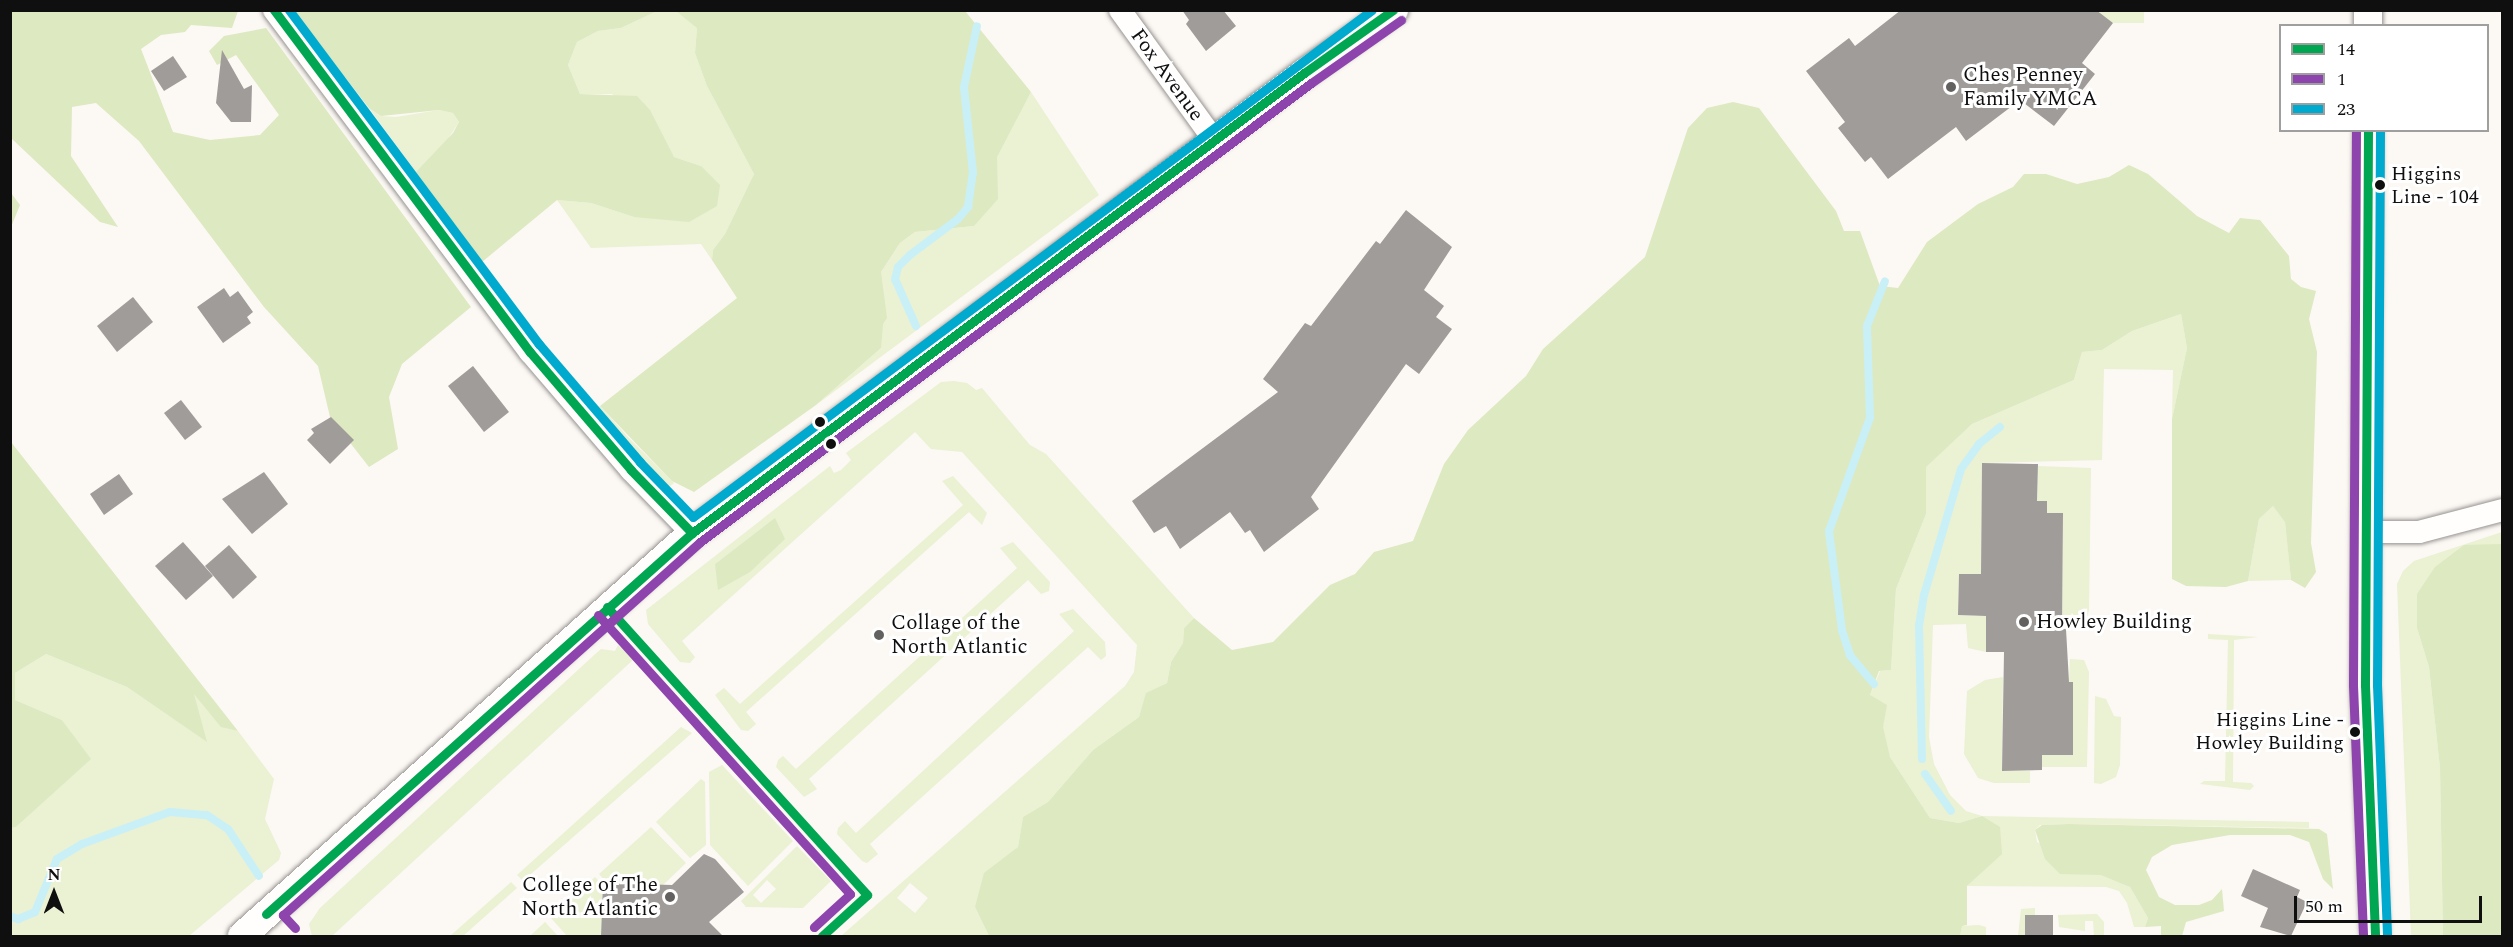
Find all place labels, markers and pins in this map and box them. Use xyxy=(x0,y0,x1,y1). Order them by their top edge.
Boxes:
place label: Ches Penney Family YMCA xyxy=(1963,62,2097,112)
marker: Ches Penney Family YMCA xyxy=(1944,80,1958,94)
place label: Higgins Line - 104 xyxy=(2391,162,2479,209)
marker: Higgins Line - 104 xyxy=(2374,179,2386,191)
unlabelled marker xyxy=(814,416,826,428)
unlabelled marker xyxy=(825,438,837,450)
place label: Howley Building xyxy=(2036,609,2192,635)
place label: Collage of the North Atlantic xyxy=(891,610,1028,660)
marker: Howley Building xyxy=(2017,615,2031,629)
marker: Collage of the North Atlantic xyxy=(872,628,886,642)
place label: Higgins Line - Howley Building xyxy=(2195,708,2344,755)
marker: Higgins Line - Howley Building xyxy=(2349,726,2361,738)
place label: College of The North Atlantic xyxy=(521,872,658,922)
marker: College of The North Atlantic xyxy=(663,890,677,904)

